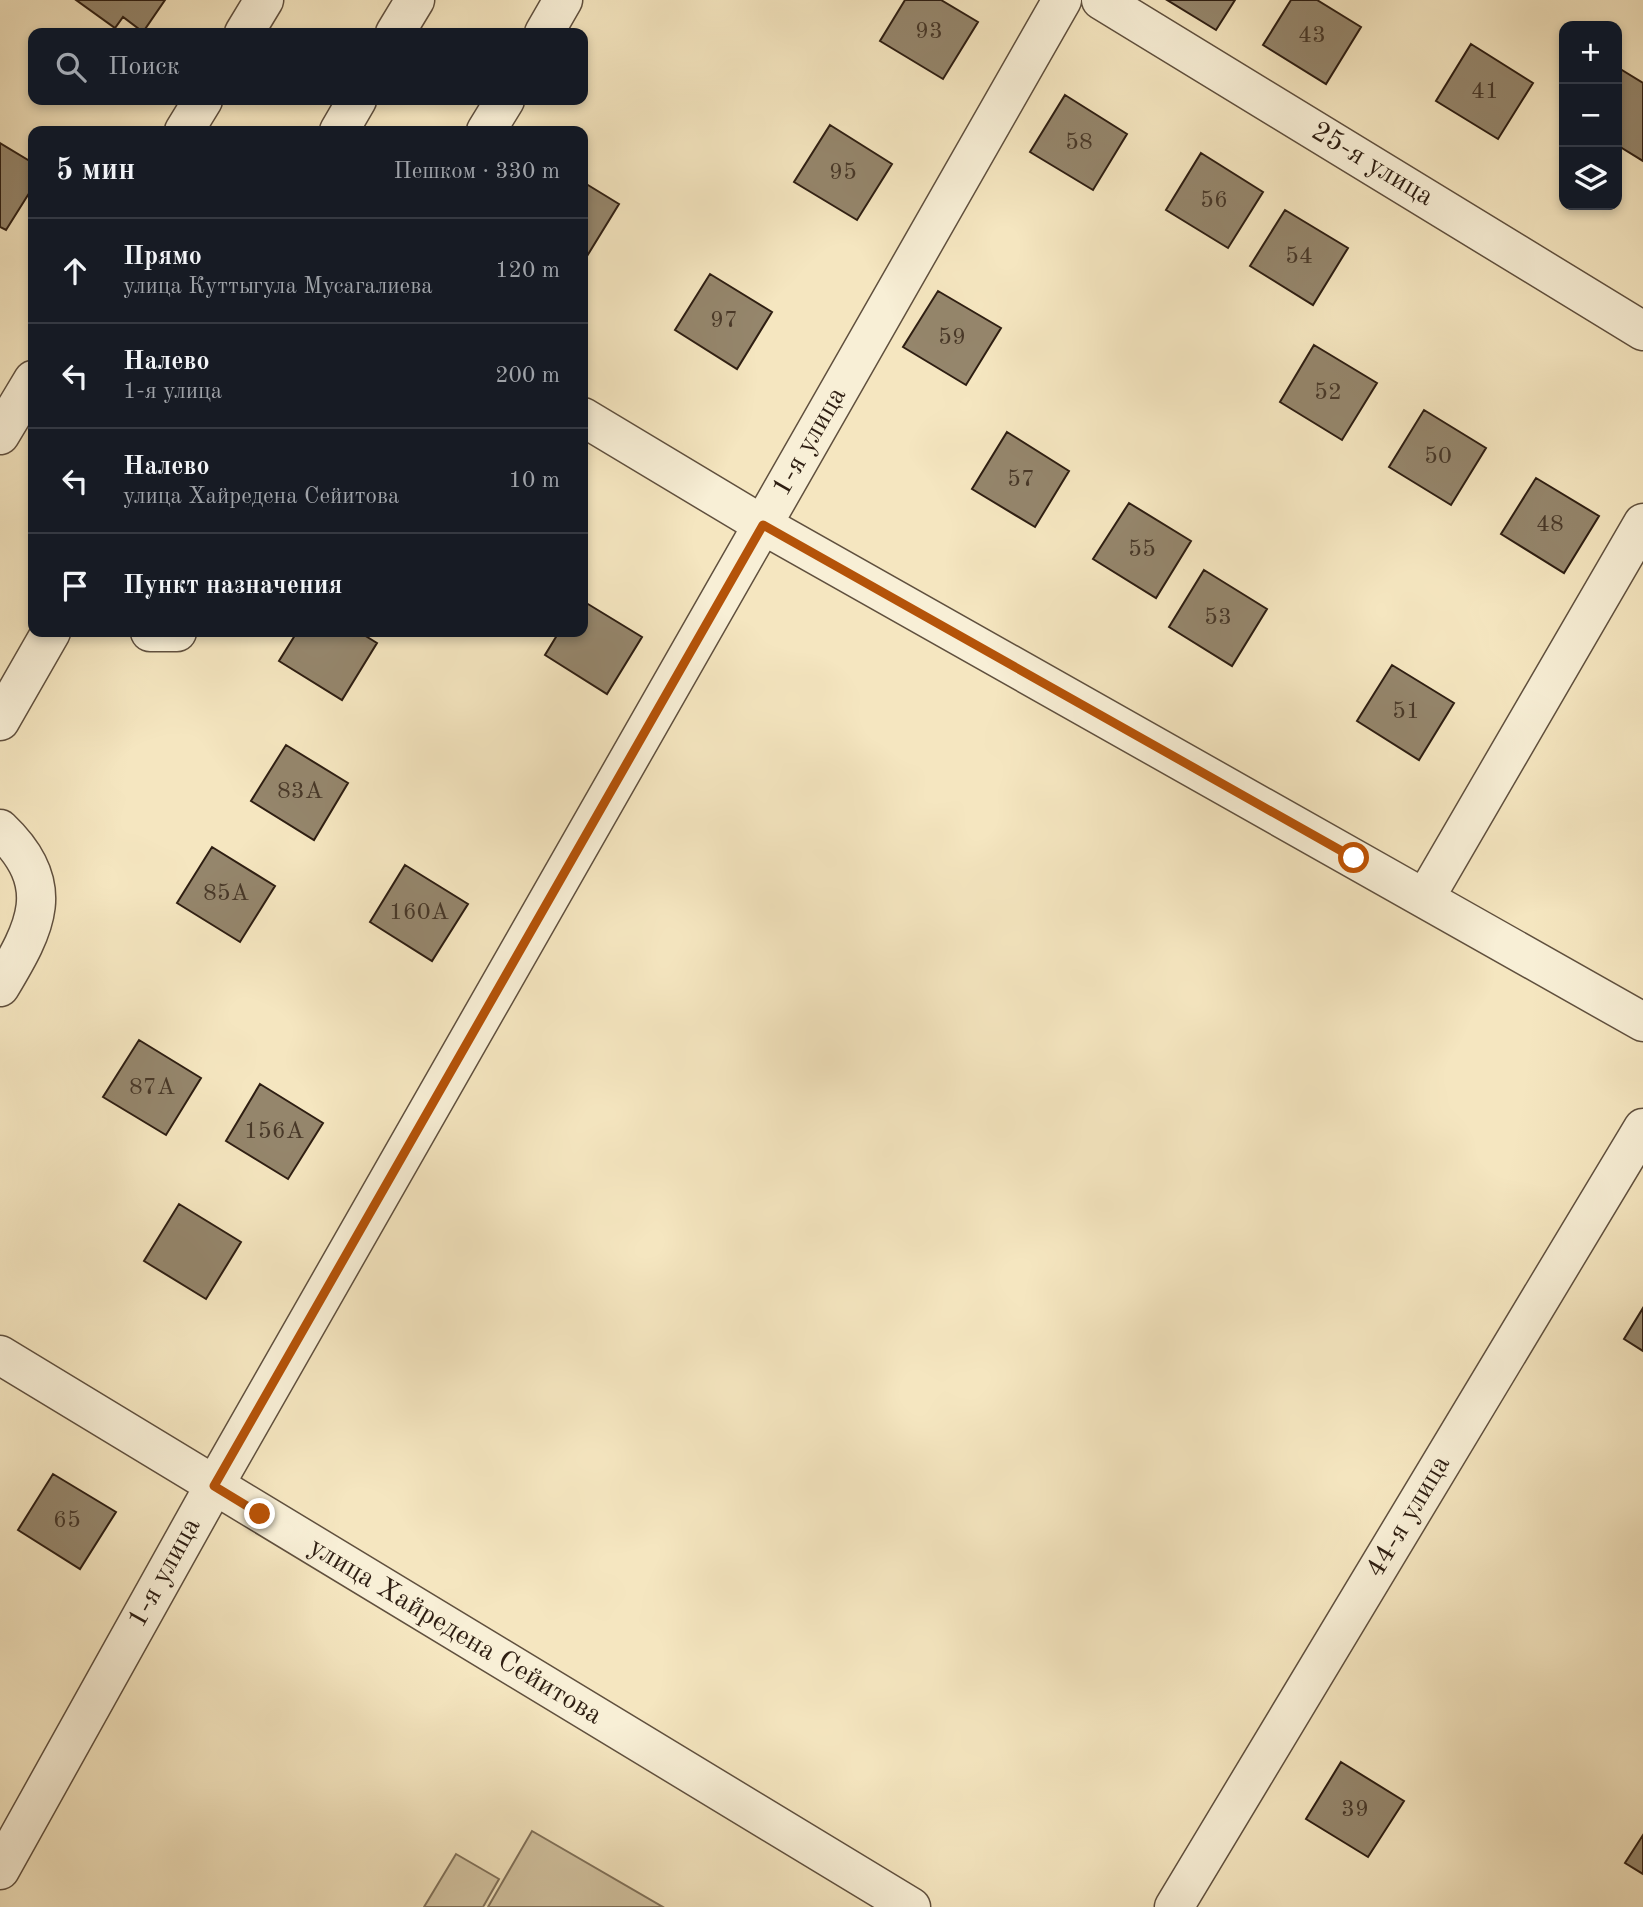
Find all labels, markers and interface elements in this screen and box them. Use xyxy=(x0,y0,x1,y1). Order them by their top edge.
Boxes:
house number: 93 xyxy=(915,20,943,44)
map controls xyxy=(1559,21,1622,210)
button: + xyxy=(1559,21,1622,84)
house number: 43 xyxy=(1298,24,1326,48)
search box xyxy=(28,28,588,105)
icon: search xyxy=(52,48,90,86)
text: Поиск xyxy=(108,54,180,80)
house number: 41 xyxy=(1471,80,1499,104)
button: − xyxy=(1559,84,1622,147)
street label: 25-я улица xyxy=(1306,118,1438,212)
house number: 58 xyxy=(1065,131,1093,155)
button: layers xyxy=(1559,147,1622,210)
text: 5 мин xyxy=(56,156,135,186)
text: Пешком · 330 m xyxy=(394,160,560,183)
house number: 95 xyxy=(829,161,857,185)
house number: 56 xyxy=(1200,189,1228,213)
text: Прямо xyxy=(123,244,202,270)
house number: 54 xyxy=(1285,245,1313,269)
icon: ahead xyxy=(56,252,94,290)
text: 120 m xyxy=(495,259,560,282)
text: улица Куттыгула Мусагалиева xyxy=(123,275,433,298)
house number: 97 xyxy=(710,309,738,333)
house number: 59 xyxy=(938,326,966,350)
text: Налево xyxy=(123,349,210,375)
icon: left xyxy=(56,357,94,395)
text: 200 m xyxy=(495,364,560,387)
text: 1-я улица xyxy=(123,380,222,403)
house number: 52 xyxy=(1314,381,1342,405)
street label: 1-я улица xyxy=(768,383,852,501)
house number: 50 xyxy=(1424,445,1452,469)
text: Налево xyxy=(123,454,210,480)
icon: left xyxy=(56,462,94,500)
house number: 57 xyxy=(1007,468,1035,492)
text: 10 m xyxy=(509,469,560,492)
text: улица Хайредена Сейитова xyxy=(123,485,399,508)
house number: 48 xyxy=(1536,513,1564,537)
house number: 55 xyxy=(1128,538,1156,562)
icon: arrive xyxy=(56,567,94,605)
text: Пункт назначения xyxy=(123,573,342,599)
house number: 53 xyxy=(1204,606,1232,630)
house number: 51 xyxy=(1392,700,1420,724)
house number: 83А xyxy=(277,780,323,804)
route start xyxy=(1338,842,1369,873)
house number: 85А xyxy=(203,882,249,906)
house number: 160А xyxy=(389,901,449,925)
house number: 87А xyxy=(129,1076,175,1100)
house number: 156А xyxy=(244,1120,304,1144)
street label: 44-я улица xyxy=(1362,1451,1456,1583)
route end xyxy=(244,1498,275,1529)
house number: 65 xyxy=(53,1509,81,1533)
street label: 1-я улица xyxy=(124,1513,207,1633)
street label: улица Хайредена Сейитова xyxy=(304,1533,607,1731)
house number: 39 xyxy=(1341,1798,1369,1822)

